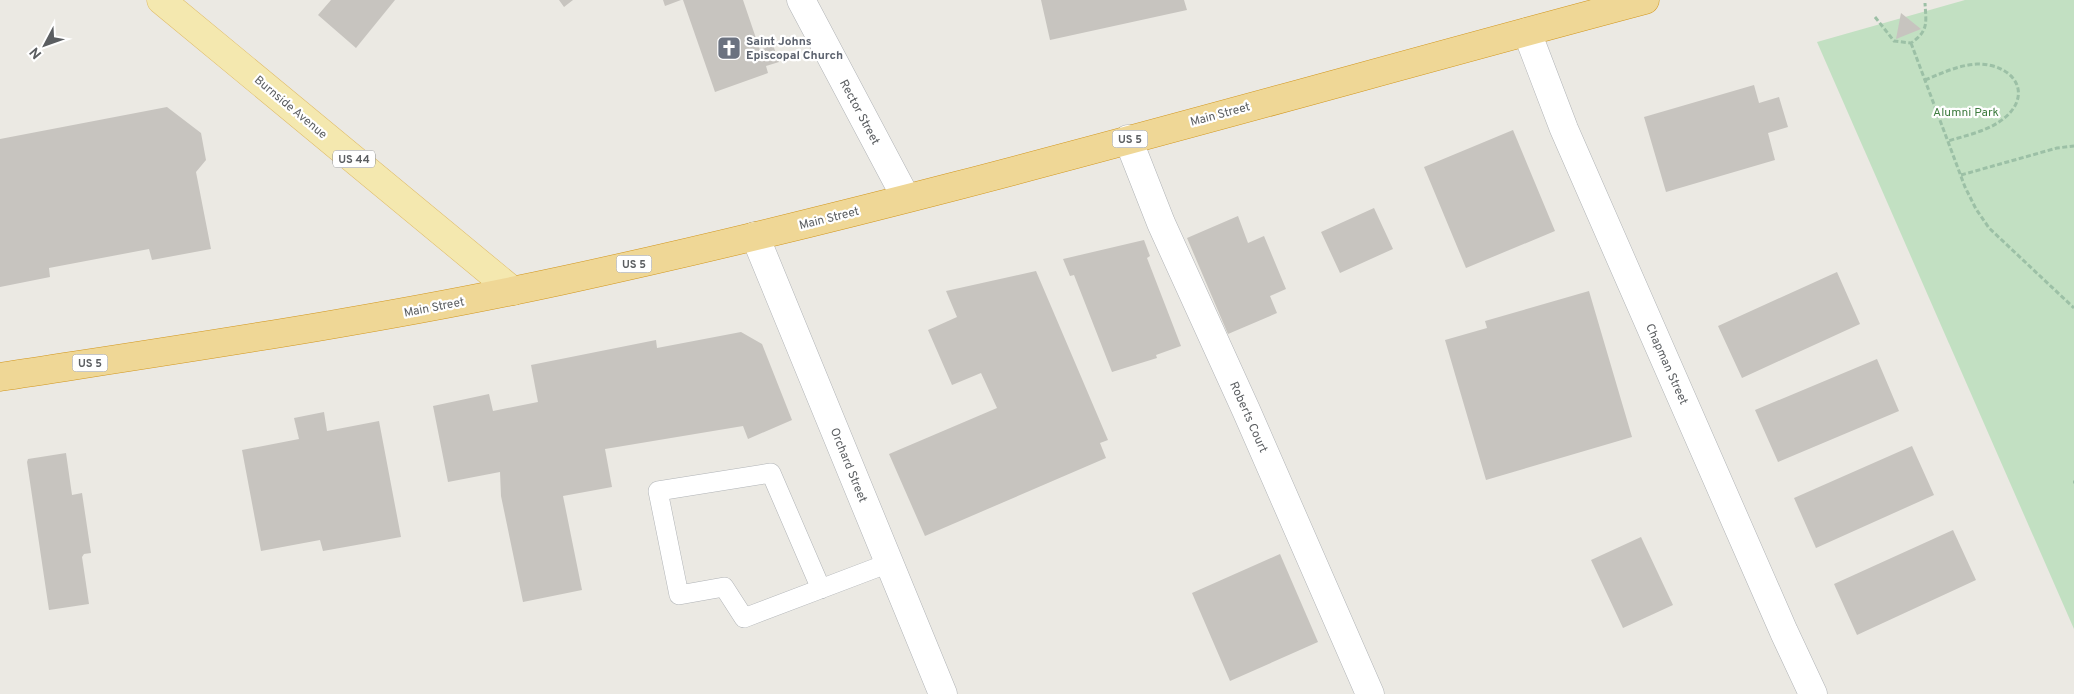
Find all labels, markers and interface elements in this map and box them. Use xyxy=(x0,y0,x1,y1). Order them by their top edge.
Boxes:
north arrow xyxy=(20,20,70,70)
place label: Saint Johns Episcopal Church xyxy=(746,34,843,64)
church icon: Saint Johns Episcopal Church xyxy=(716,35,742,61)
text: N xyxy=(27,43,46,62)
street label: Burnside Avenue xyxy=(251,73,330,143)
street label: Rector Street xyxy=(835,77,883,148)
street label: Main Street xyxy=(1189,99,1252,131)
park label: Alumni Park xyxy=(1933,105,1999,121)
road number: US 5 xyxy=(1112,130,1148,148)
road number: US 44 xyxy=(333,150,375,168)
street label: Main Street xyxy=(798,204,861,234)
road number: US 5 xyxy=(616,255,652,272)
street label: Main Street xyxy=(403,294,466,322)
street label: Chapman Street xyxy=(1641,321,1691,407)
road number: US 5 xyxy=(72,354,108,372)
street label: Roberts Court xyxy=(1225,379,1271,456)
street label: Orchard Street xyxy=(826,426,870,505)

